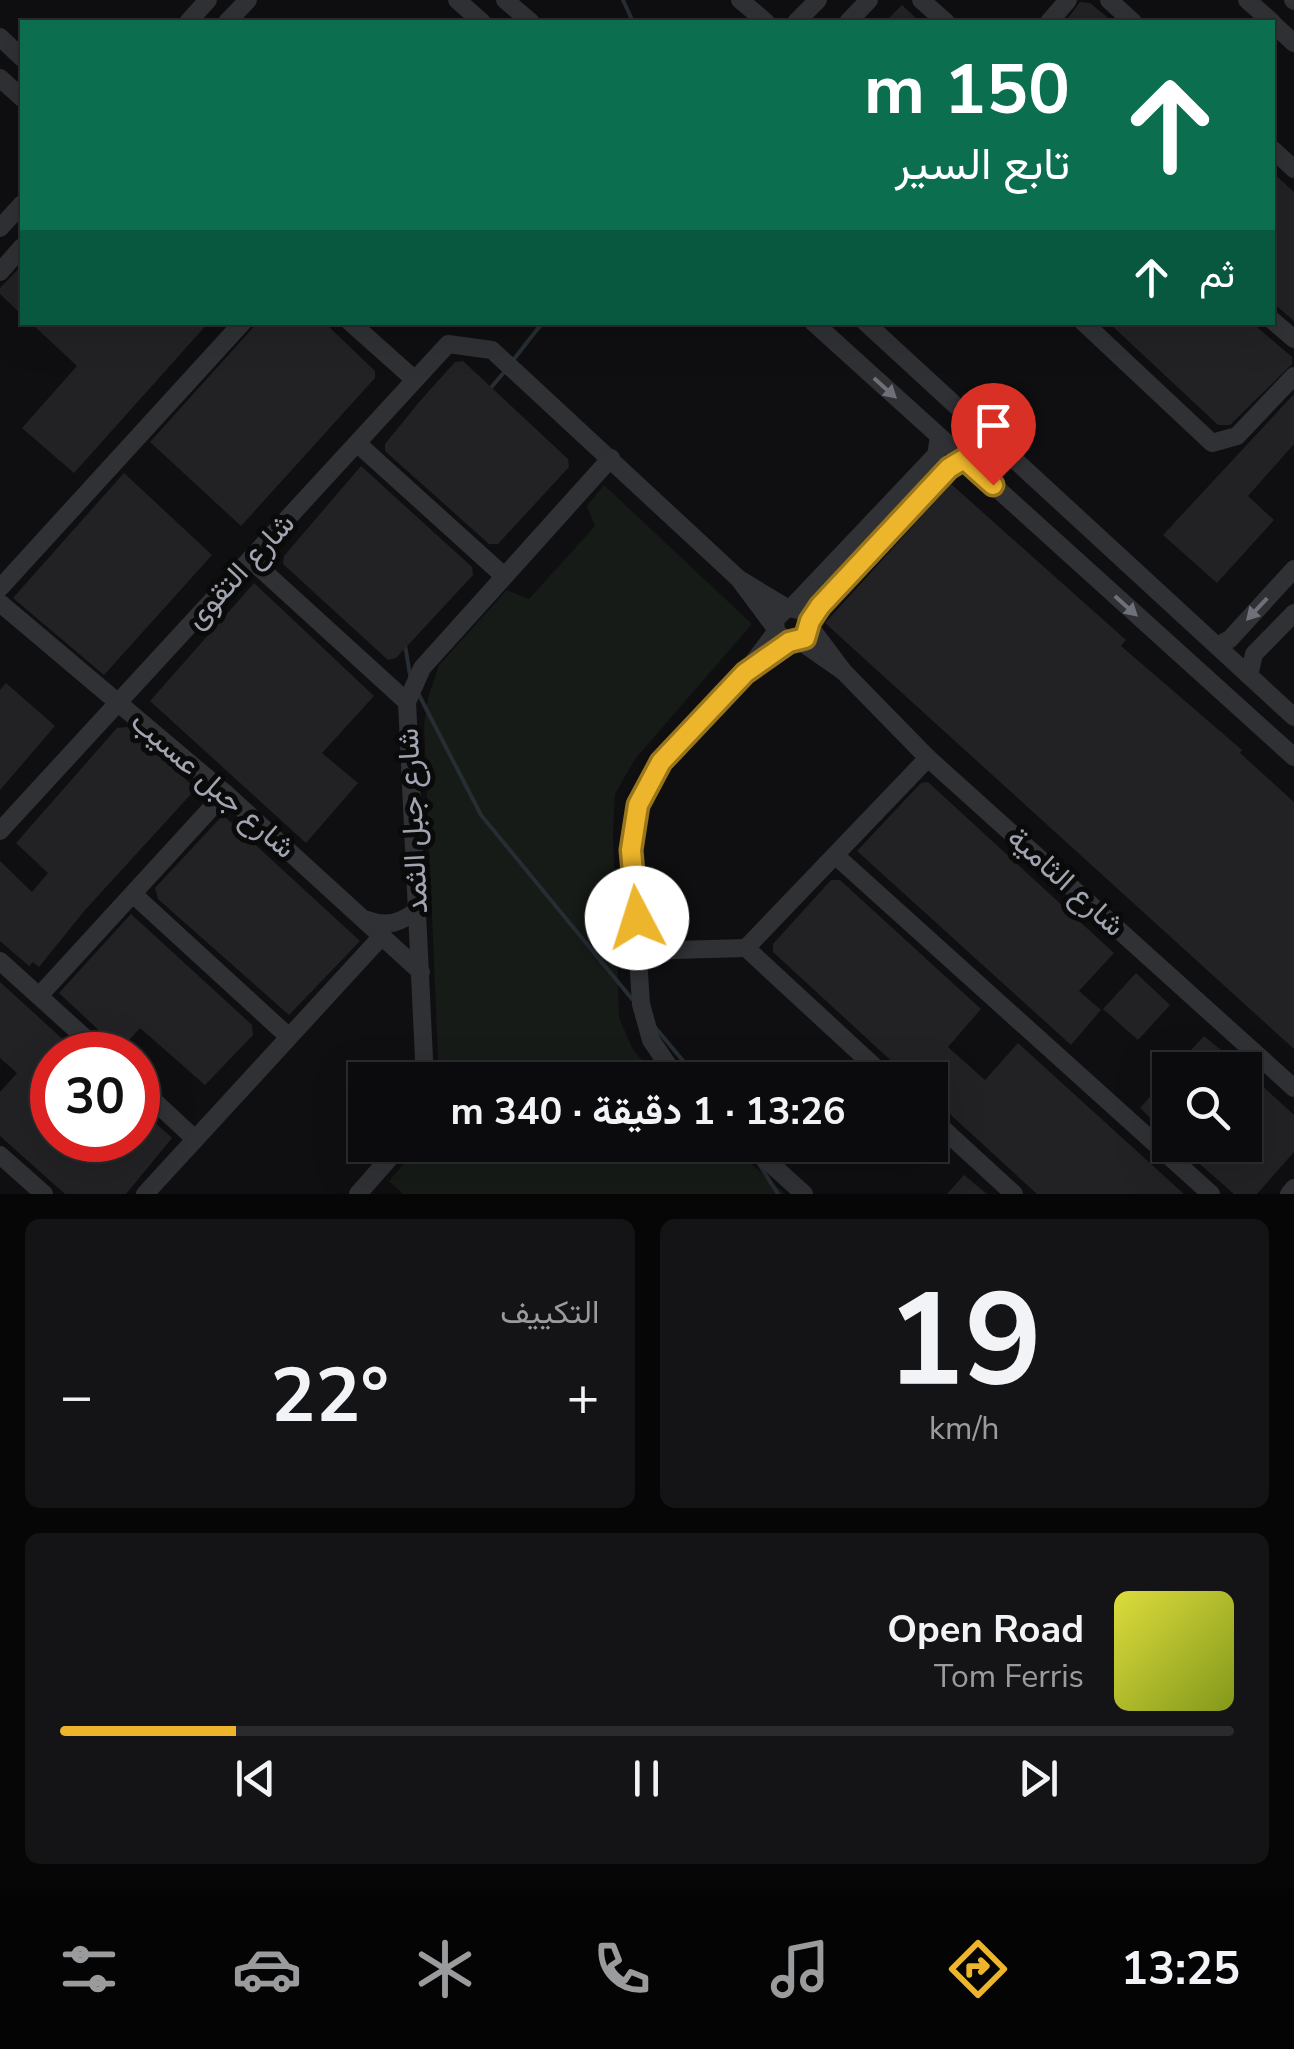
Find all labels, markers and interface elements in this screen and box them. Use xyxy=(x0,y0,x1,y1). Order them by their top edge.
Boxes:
text: 150 m xyxy=(864,42,1070,138)
icon: ahead xyxy=(1105,60,1235,190)
text: تابع السير xyxy=(895,134,1070,195)
text: ثم xyxy=(1199,249,1235,300)
icon: ahead xyxy=(1124,250,1179,305)
one-way arrow xyxy=(873,376,897,399)
pin xyxy=(951,383,1036,486)
icon: arrive xyxy=(966,398,1021,453)
street label: شارع التقوى xyxy=(176,504,304,638)
one-way arrow xyxy=(1114,594,1138,617)
one-way arrow xyxy=(1246,597,1269,621)
street label: شارع جبل عسيب xyxy=(122,702,304,868)
street label: شارع جبل الثمد xyxy=(388,727,438,915)
street label: شارع الثامية xyxy=(998,818,1134,946)
position arrow xyxy=(585,866,689,970)
speed limit sign: 30 xyxy=(30,1032,160,1162)
map controls xyxy=(1152,1052,1262,1162)
button: search xyxy=(1152,1052,1262,1162)
text: 13:26 · 1 دقيقة · 340 m xyxy=(450,1086,846,1137)
text: 19 xyxy=(886,1253,1042,1430)
text: التكييف xyxy=(500,1291,600,1334)
text: 22° xyxy=(271,1345,389,1447)
text: − xyxy=(60,1359,93,1434)
text: + xyxy=(566,1359,600,1434)
text: km/h xyxy=(929,1407,1000,1450)
text: Open Road xyxy=(887,1604,1084,1655)
text: Tom Ferris xyxy=(934,1655,1084,1698)
icon: previous xyxy=(228,1751,283,1806)
icon: pause xyxy=(619,1751,674,1806)
icon: next xyxy=(1011,1751,1066,1806)
icon: filters xyxy=(54,1934,124,2004)
icon: car xyxy=(232,1934,302,2004)
icon: climate xyxy=(410,1934,480,2004)
icon: phone xyxy=(587,1934,657,2004)
icon: music xyxy=(765,1934,835,2004)
icon: directions xyxy=(943,1934,1013,2004)
text: 13:25 xyxy=(1121,1939,1240,2000)

